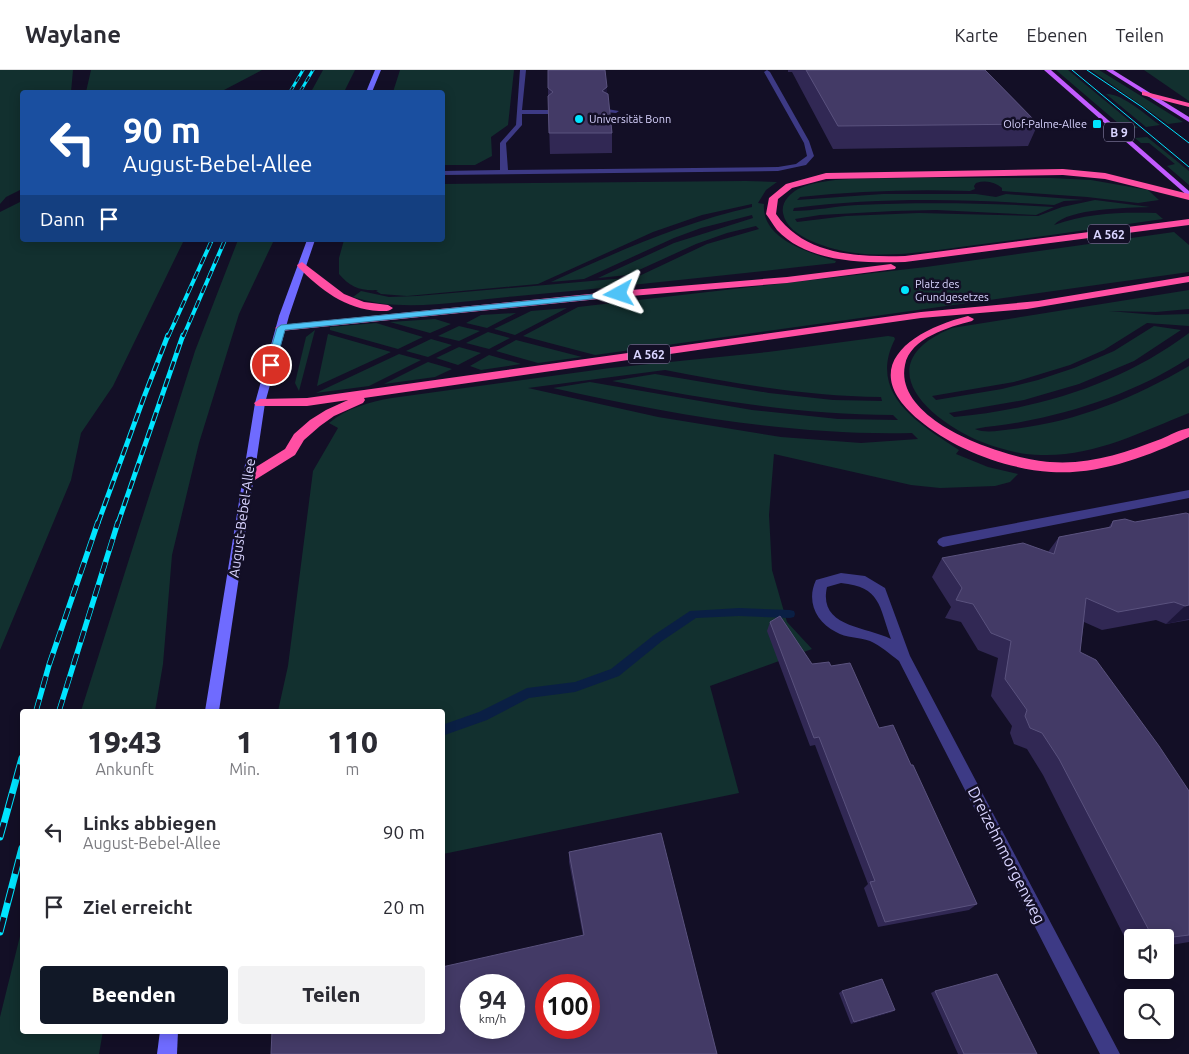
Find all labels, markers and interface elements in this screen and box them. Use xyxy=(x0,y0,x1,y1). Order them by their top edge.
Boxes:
text: Waylane xyxy=(25,21,121,48)
text: Karte xyxy=(955,25,999,45)
text: Ebenen xyxy=(1027,25,1088,45)
text: Teilen xyxy=(1116,25,1164,45)
icon: left xyxy=(40,110,105,175)
text: 90 m xyxy=(123,110,201,150)
marker: Universität Bonn xyxy=(573,113,585,125)
place label: Universität Bonn xyxy=(589,113,671,125)
place label: Olof-Palme-Allee xyxy=(1003,118,1087,130)
marker: Olof-Palme-Allee xyxy=(1091,118,1103,130)
road number: B 9 xyxy=(1104,122,1134,142)
text: August-Bebel-Allee xyxy=(123,151,312,176)
icon: arrive xyxy=(95,205,123,233)
text: Dann xyxy=(40,208,85,230)
road number: A 562 xyxy=(1088,224,1130,243)
position arrow xyxy=(592,267,644,319)
place label: Platz des Grundgesetzes xyxy=(915,278,989,303)
marker: Platz des Grundgesetzes xyxy=(899,284,911,296)
pin xyxy=(250,344,292,386)
road number: A 562 xyxy=(628,344,670,364)
icon: arrive xyxy=(257,351,285,379)
street label: August-Bebel-Allee xyxy=(226,457,258,579)
text: 19:43 xyxy=(87,725,162,759)
text: 1 xyxy=(236,725,253,759)
text: 110 xyxy=(327,725,378,759)
text: Ankunft xyxy=(95,760,154,778)
text: Min. xyxy=(229,760,260,778)
text: m xyxy=(346,760,359,778)
street label: Dreizehnmorgenweg xyxy=(965,784,1049,926)
text: Links abbiegen xyxy=(83,812,217,834)
icon: left xyxy=(40,818,68,846)
text: 90 m xyxy=(383,821,425,843)
text: August-Bebel-Allee xyxy=(83,834,221,852)
icon: arrive xyxy=(40,893,68,921)
text: Ziel erreicht xyxy=(83,896,192,918)
text: 20 m xyxy=(383,896,425,918)
map controls xyxy=(1124,929,1174,1039)
button: sound xyxy=(1124,929,1174,979)
button: Beenden xyxy=(40,966,228,1024)
button: Teilen xyxy=(238,966,425,1024)
speed limit sign: 100 xyxy=(535,974,600,1039)
text: 94 xyxy=(478,986,507,1014)
button: search xyxy=(1124,989,1174,1039)
text: km/h xyxy=(479,1012,506,1025)

